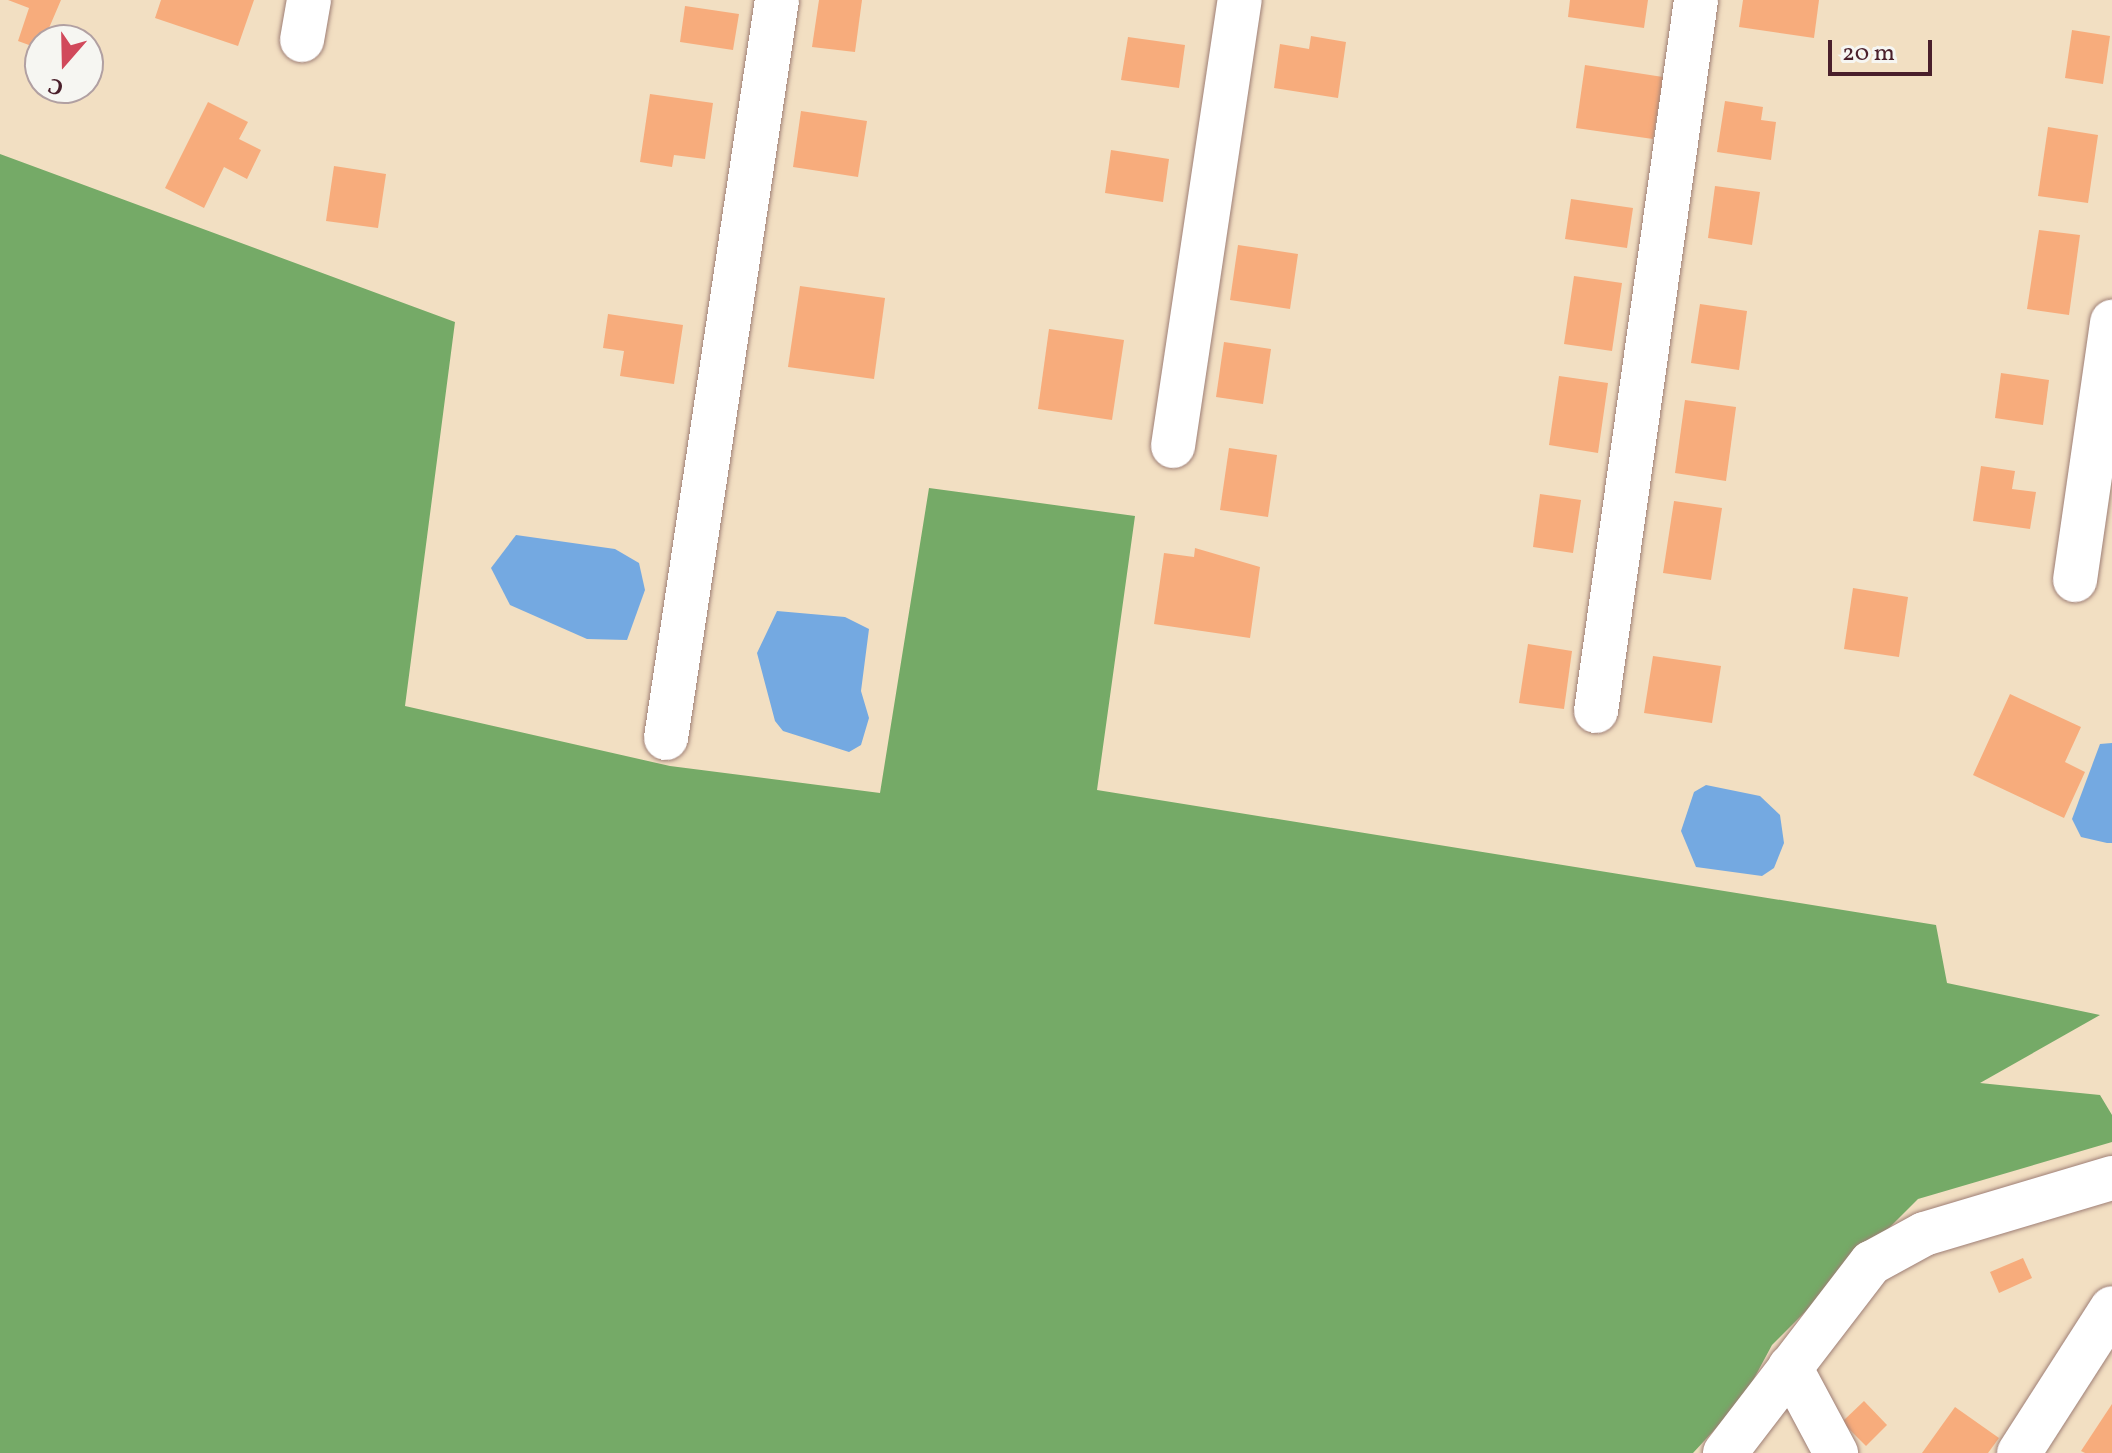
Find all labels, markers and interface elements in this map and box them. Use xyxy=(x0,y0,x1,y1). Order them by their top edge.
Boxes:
north arrow xyxy=(24,24,104,104)
scale bar xyxy=(1832,24,1936,74)
text: 20 m xyxy=(1842,37,1895,71)
text: С xyxy=(44,68,68,102)

